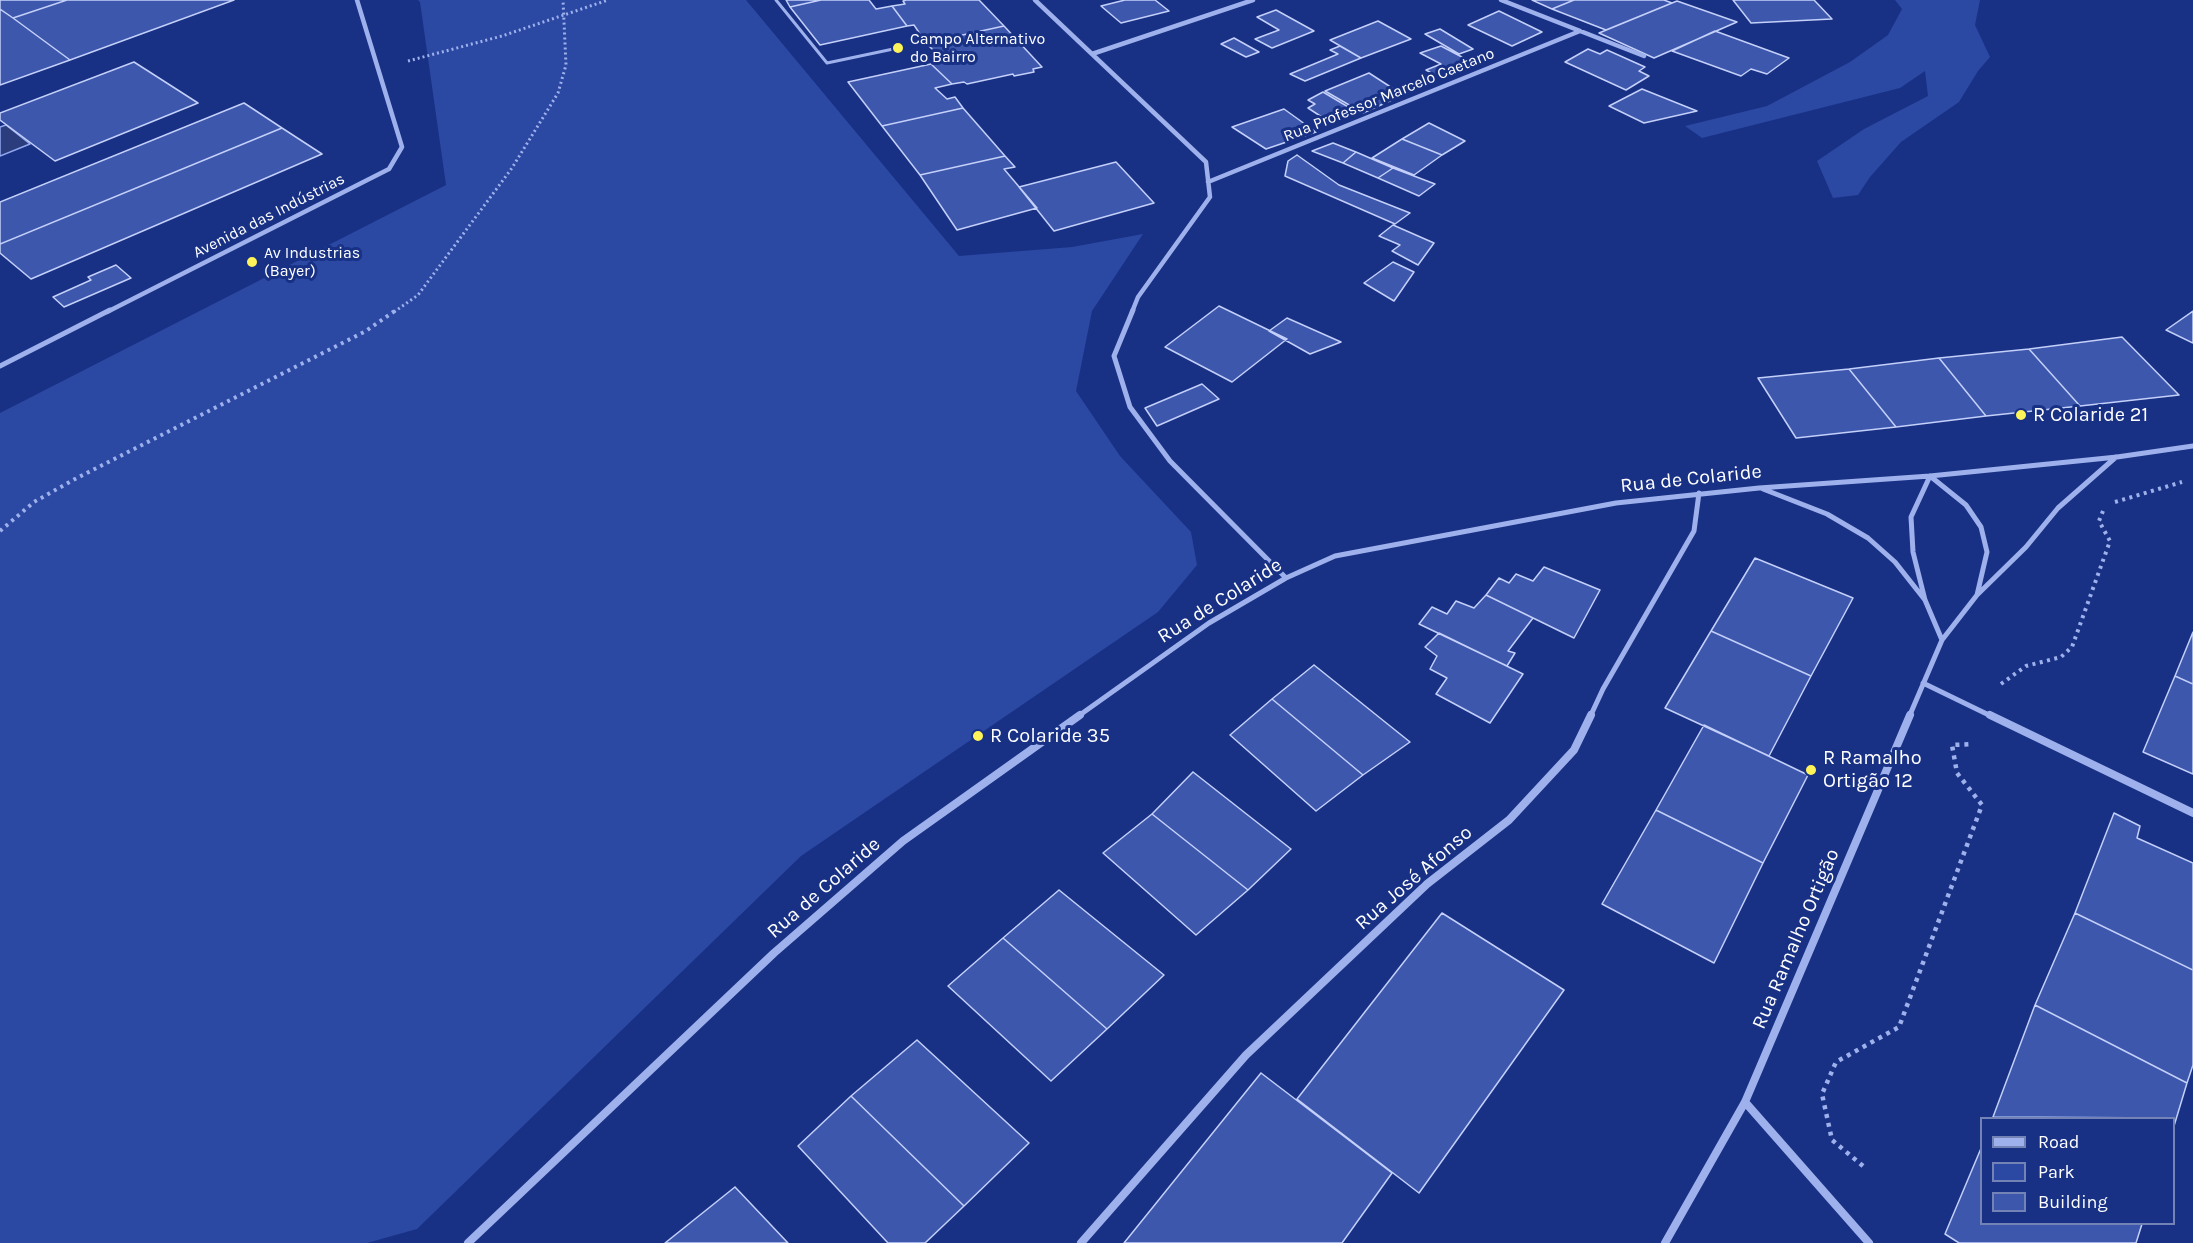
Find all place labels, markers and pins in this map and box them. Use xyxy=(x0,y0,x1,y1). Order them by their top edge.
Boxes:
place label: Campo Alternativo do Bairro xyxy=(910,29,1045,67)
marker: Campo Alternativo do Bairro xyxy=(891,41,905,55)
place label: Av Industrias (Bayer) xyxy=(264,243,360,281)
marker: Av Industrias (Bayer) xyxy=(245,255,259,269)
place label: R Colaride 21 xyxy=(2033,403,2148,427)
marker: R Colaride 21 xyxy=(2014,408,2028,422)
place label: R Colaride 35 xyxy=(990,724,1110,748)
marker: R Colaride 35 xyxy=(971,729,985,743)
place label: R Ramalho Ortigão 12 xyxy=(1823,746,1922,793)
marker: R Ramalho Ortigão 12 xyxy=(1804,763,1818,777)

